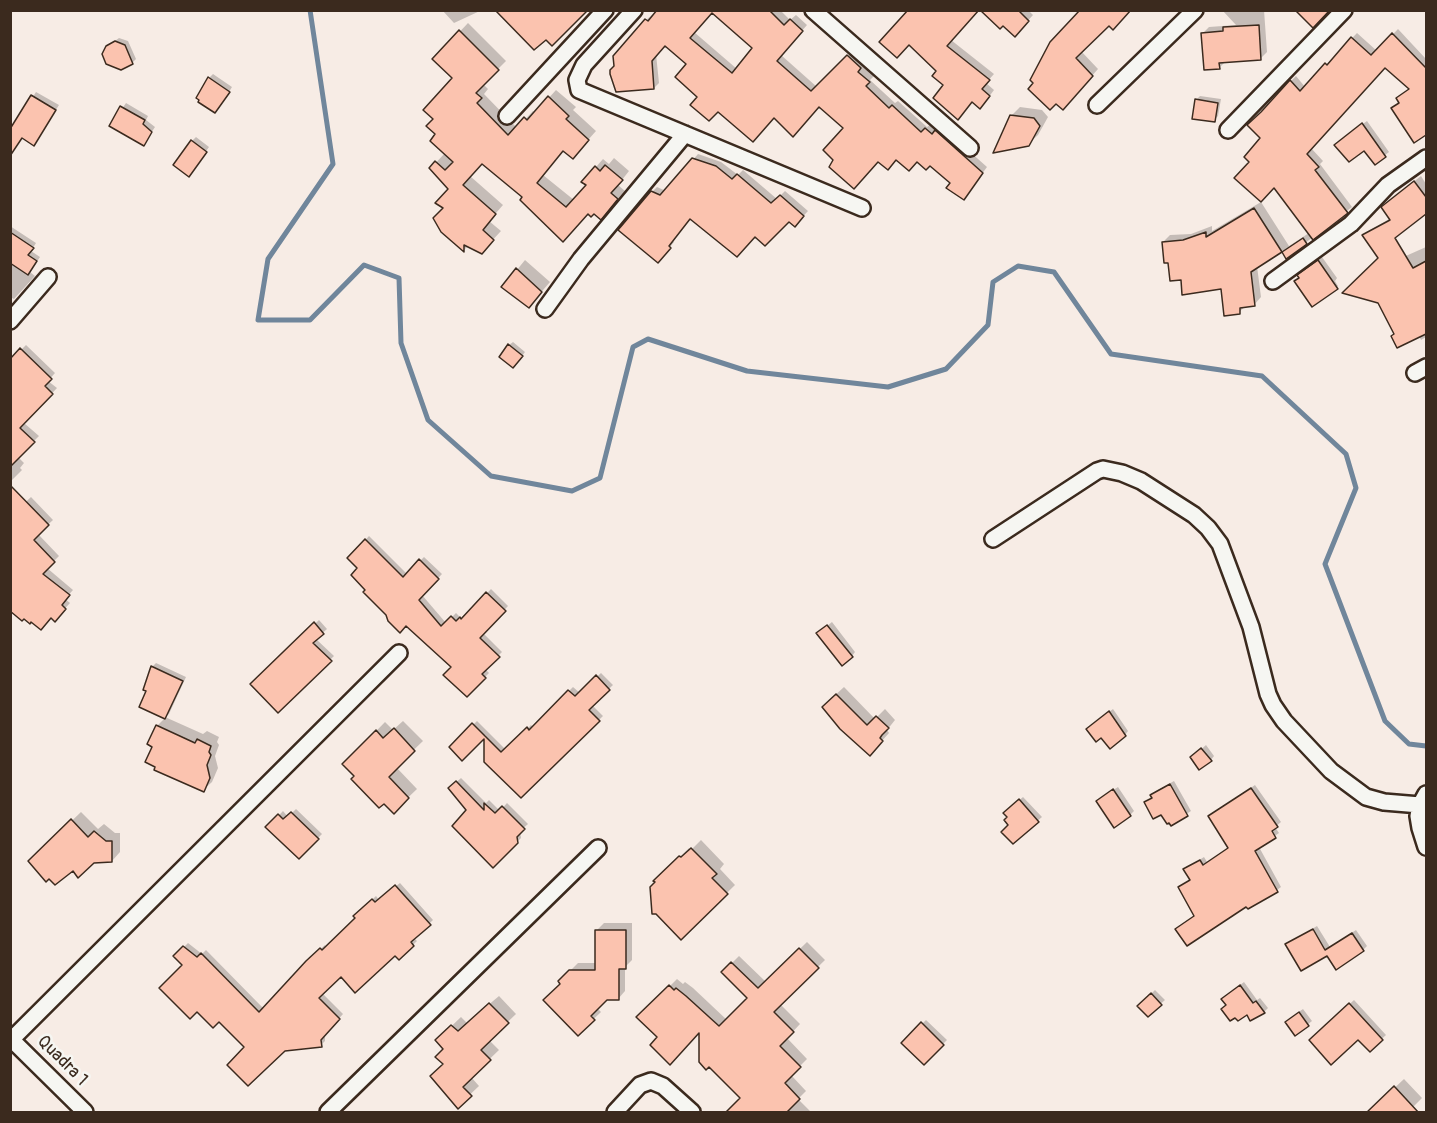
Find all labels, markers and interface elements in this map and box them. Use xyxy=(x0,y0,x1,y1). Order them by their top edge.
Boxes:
street label: Quadra 1 xyxy=(32,1031,92,1091)

